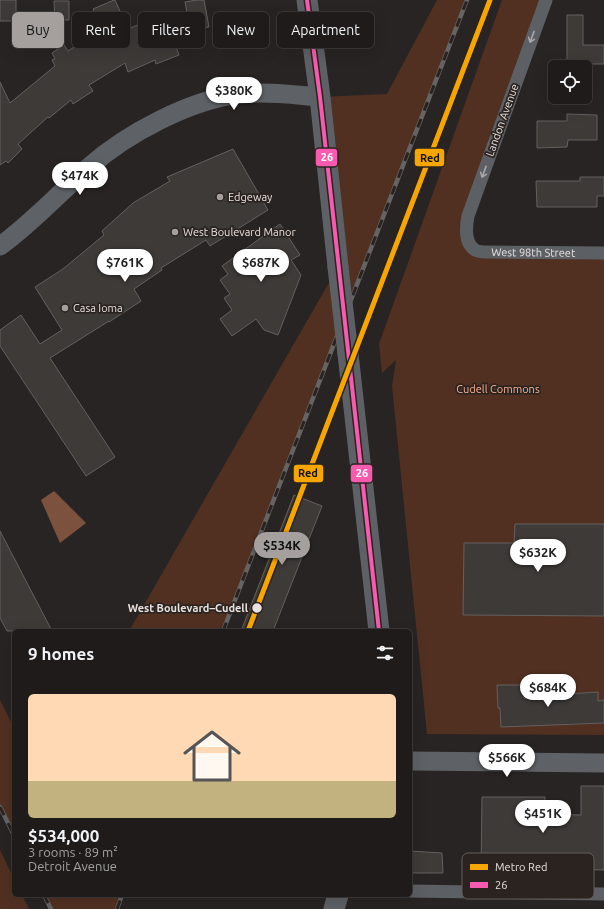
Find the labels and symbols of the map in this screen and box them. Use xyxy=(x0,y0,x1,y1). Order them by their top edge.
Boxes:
one-way arrow xyxy=(528,30,536,42)
pin: $380K xyxy=(206,77,262,111)
street label: Landon Avenue xyxy=(483,82,521,158)
line badge: 26 xyxy=(315,148,338,167)
line badge: Red xyxy=(414,148,445,167)
text: 26 xyxy=(321,151,333,163)
text: Red xyxy=(420,152,440,164)
pin: $474K xyxy=(52,162,108,196)
one-way arrow xyxy=(479,166,487,178)
place label: Edgeway xyxy=(228,191,273,203)
marker: Edgeway xyxy=(215,192,225,202)
place label: West Boulevard Manor xyxy=(183,226,296,238)
marker: West Boulevard Manor xyxy=(170,227,180,237)
street label: West 98th Street xyxy=(491,246,576,259)
pin: $761K xyxy=(97,249,153,283)
pin: $687K xyxy=(233,249,289,283)
place label: Casa Ioma xyxy=(73,302,123,314)
marker: Casa Ioma xyxy=(60,303,70,313)
park label: Cudell Commons xyxy=(456,383,540,395)
line badge: Red xyxy=(293,464,324,483)
line badge: 26 xyxy=(350,464,373,483)
text: Red xyxy=(298,467,318,479)
text: 26 xyxy=(356,467,368,479)
pin: $534K xyxy=(254,532,310,566)
pin: $632K xyxy=(510,539,566,573)
marker: West Boulevard–Cudell xyxy=(250,601,264,615)
place label: West Boulevard–Cudell xyxy=(128,602,249,614)
pin: $684K xyxy=(520,674,576,708)
pin: $566K xyxy=(479,744,535,778)
pin: $451K xyxy=(515,800,571,834)
legend xyxy=(462,853,594,899)
text: Metro Red xyxy=(495,861,547,873)
text: 26 xyxy=(495,879,507,891)

